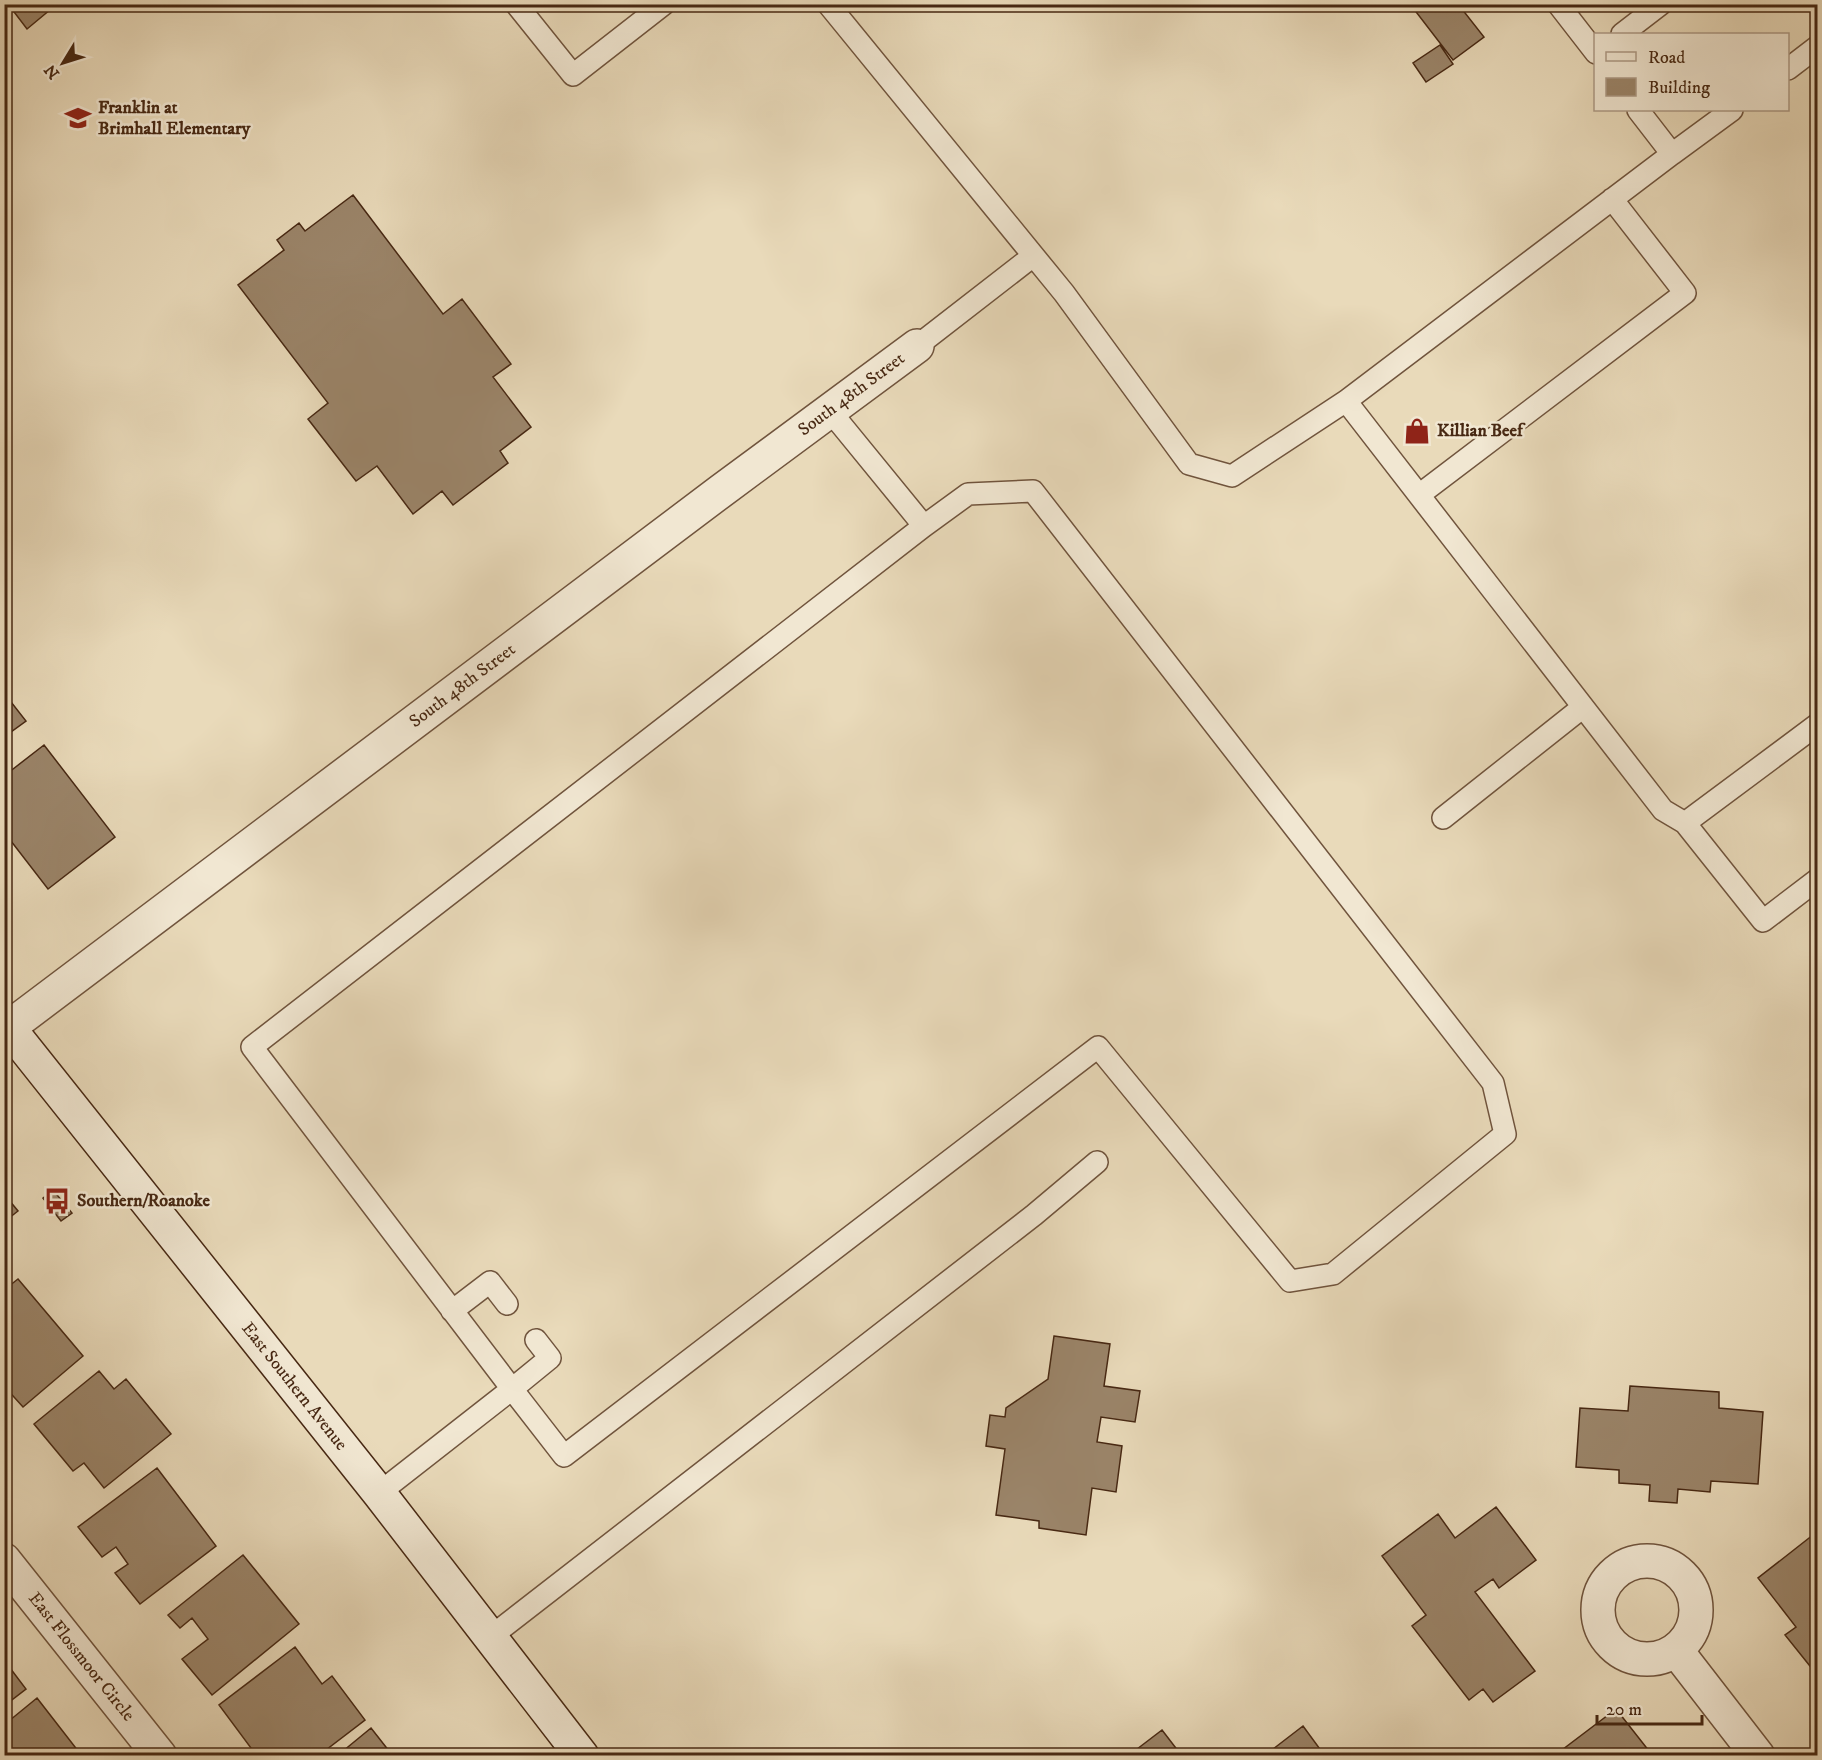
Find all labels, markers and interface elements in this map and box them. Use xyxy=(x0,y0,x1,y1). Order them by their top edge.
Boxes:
north arrow xyxy=(33,33,93,93)
legend xyxy=(1594,33,1789,111)
text: Road xyxy=(1648,47,1685,69)
text: N xyxy=(40,60,64,83)
text: Building xyxy=(1648,77,1710,99)
place label: Franklin at Brimhall Elementary xyxy=(98,97,251,140)
school or university icon: Franklin at Brimhall Elementary xyxy=(63,103,93,133)
street label: South 48th Street xyxy=(794,348,909,441)
shop icon: Killian Beef xyxy=(1402,416,1432,446)
place label: Killian Beef xyxy=(1437,420,1526,442)
street label: South 48th Street xyxy=(405,639,520,733)
bus stop icon: Southern/Roanoke xyxy=(42,1186,72,1216)
place label: Southern/Roanoke xyxy=(77,1190,211,1212)
street label: East Southern Avenue xyxy=(237,1318,352,1455)
street label: East Flossmoor Circle xyxy=(23,1588,139,1726)
scale bar xyxy=(1597,1688,1702,1726)
text: 20 m xyxy=(1606,1699,1642,1721)

